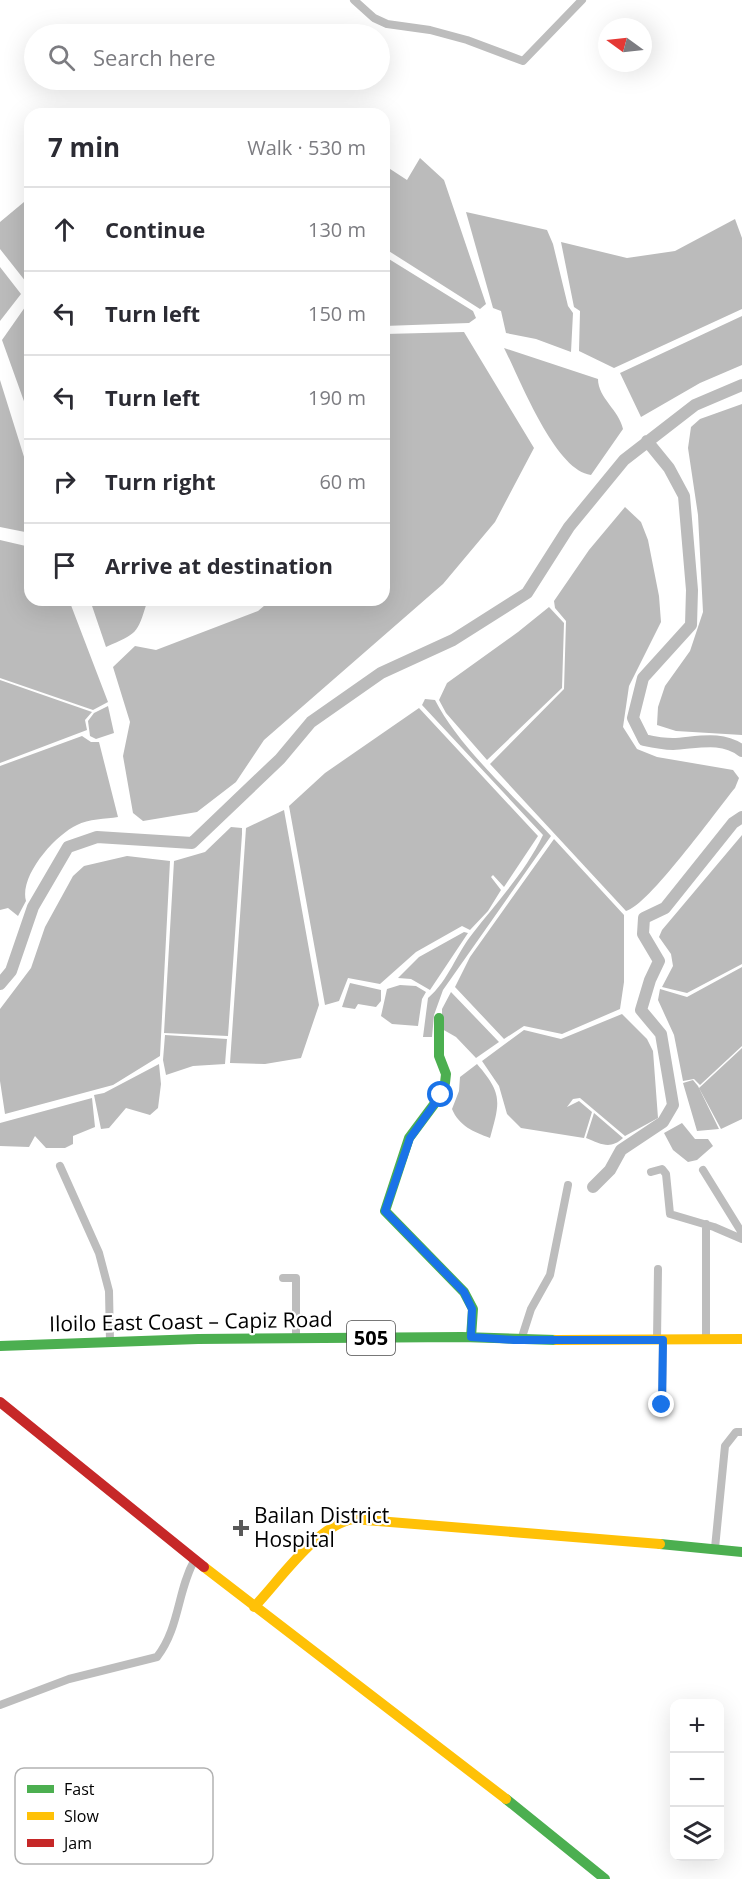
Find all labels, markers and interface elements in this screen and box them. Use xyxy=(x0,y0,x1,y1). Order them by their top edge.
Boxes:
north arrow xyxy=(598,18,652,72)
search box xyxy=(24,24,390,90)
icon: search xyxy=(45,41,78,74)
text: Search here xyxy=(93,42,216,72)
text: 7 min xyxy=(48,129,120,165)
text: Walk · 530 m xyxy=(247,134,366,161)
icon: ahead xyxy=(48,213,81,246)
text: Continue xyxy=(105,214,205,244)
text: 130 m xyxy=(308,216,366,243)
icon: left xyxy=(48,297,81,330)
text: Turn left xyxy=(105,298,200,328)
text: 150 m xyxy=(308,300,366,327)
icon: left xyxy=(48,381,81,414)
text: Turn left xyxy=(105,382,200,412)
text: 190 m xyxy=(308,384,366,411)
icon: right xyxy=(48,465,81,498)
text: Turn right xyxy=(105,466,216,496)
text: 60 m xyxy=(319,468,366,495)
icon: arrive xyxy=(48,549,81,582)
text: Arrive at destination xyxy=(105,550,333,580)
route start xyxy=(427,1081,453,1107)
street label: Iloilo East Coast – Capiz Road xyxy=(49,1305,333,1337)
road number: 505 xyxy=(347,1321,395,1355)
route end xyxy=(648,1391,674,1417)
place label: Bailan District Hospital xyxy=(254,1501,389,1553)
marker: Bailan District Hospital xyxy=(232,1519,250,1537)
map controls xyxy=(670,1699,724,1861)
button: + xyxy=(670,1699,724,1753)
button: − xyxy=(670,1753,724,1807)
legend xyxy=(15,1768,213,1864)
text: Fast xyxy=(64,1778,95,1800)
text: Slow xyxy=(64,1805,99,1827)
button: layers xyxy=(670,1807,724,1861)
text: Jam xyxy=(62,1832,92,1854)

